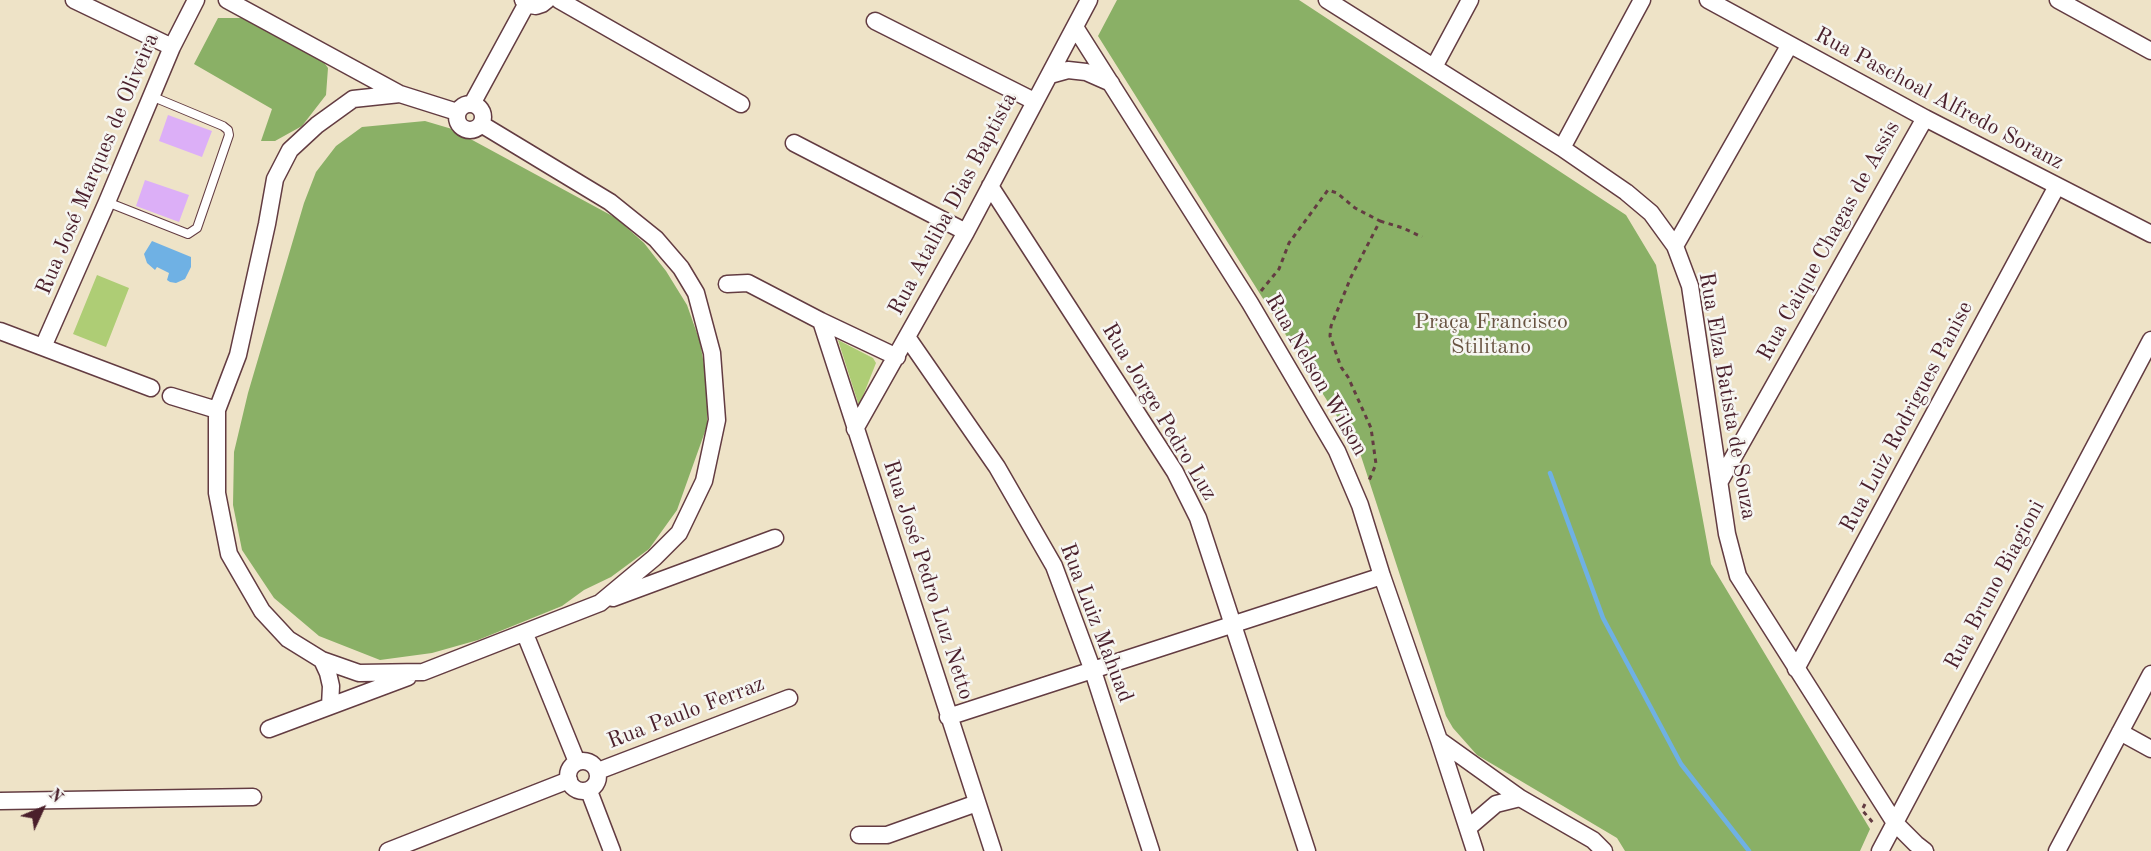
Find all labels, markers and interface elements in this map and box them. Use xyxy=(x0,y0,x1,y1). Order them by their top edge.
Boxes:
street label: Rua Paschoal Alfredo Soranz xyxy=(1810,22,2068,176)
street label: Rua José Marques de Oliveira xyxy=(31,29,165,299)
street label: Rua Ataliba Dias Baptista xyxy=(883,88,1023,320)
street label: Rua Caique Chagas de Assis xyxy=(1752,116,1906,366)
street label: Rua Elza Batista de Souza xyxy=(1692,270,1762,522)
street label: Rua Nelson Wilson xyxy=(1259,289,1373,461)
street label: Rua Luiz Rodrigues Panise xyxy=(1835,297,1979,537)
park label: Praça Francisco Stilitano xyxy=(1414,309,1568,360)
street label: Rua Jorge Pedro Luz xyxy=(1096,319,1222,505)
street label: Rua José Pedro Luz Netto xyxy=(877,457,979,703)
street label: Rua Bruno Biagioni xyxy=(1939,496,2051,674)
street label: Rua Luiz Mahuad xyxy=(1054,540,1138,706)
street label: Rua Paulo Ferraz xyxy=(604,671,768,755)
north arrow xyxy=(12,779,72,839)
text: N xyxy=(45,787,65,806)

